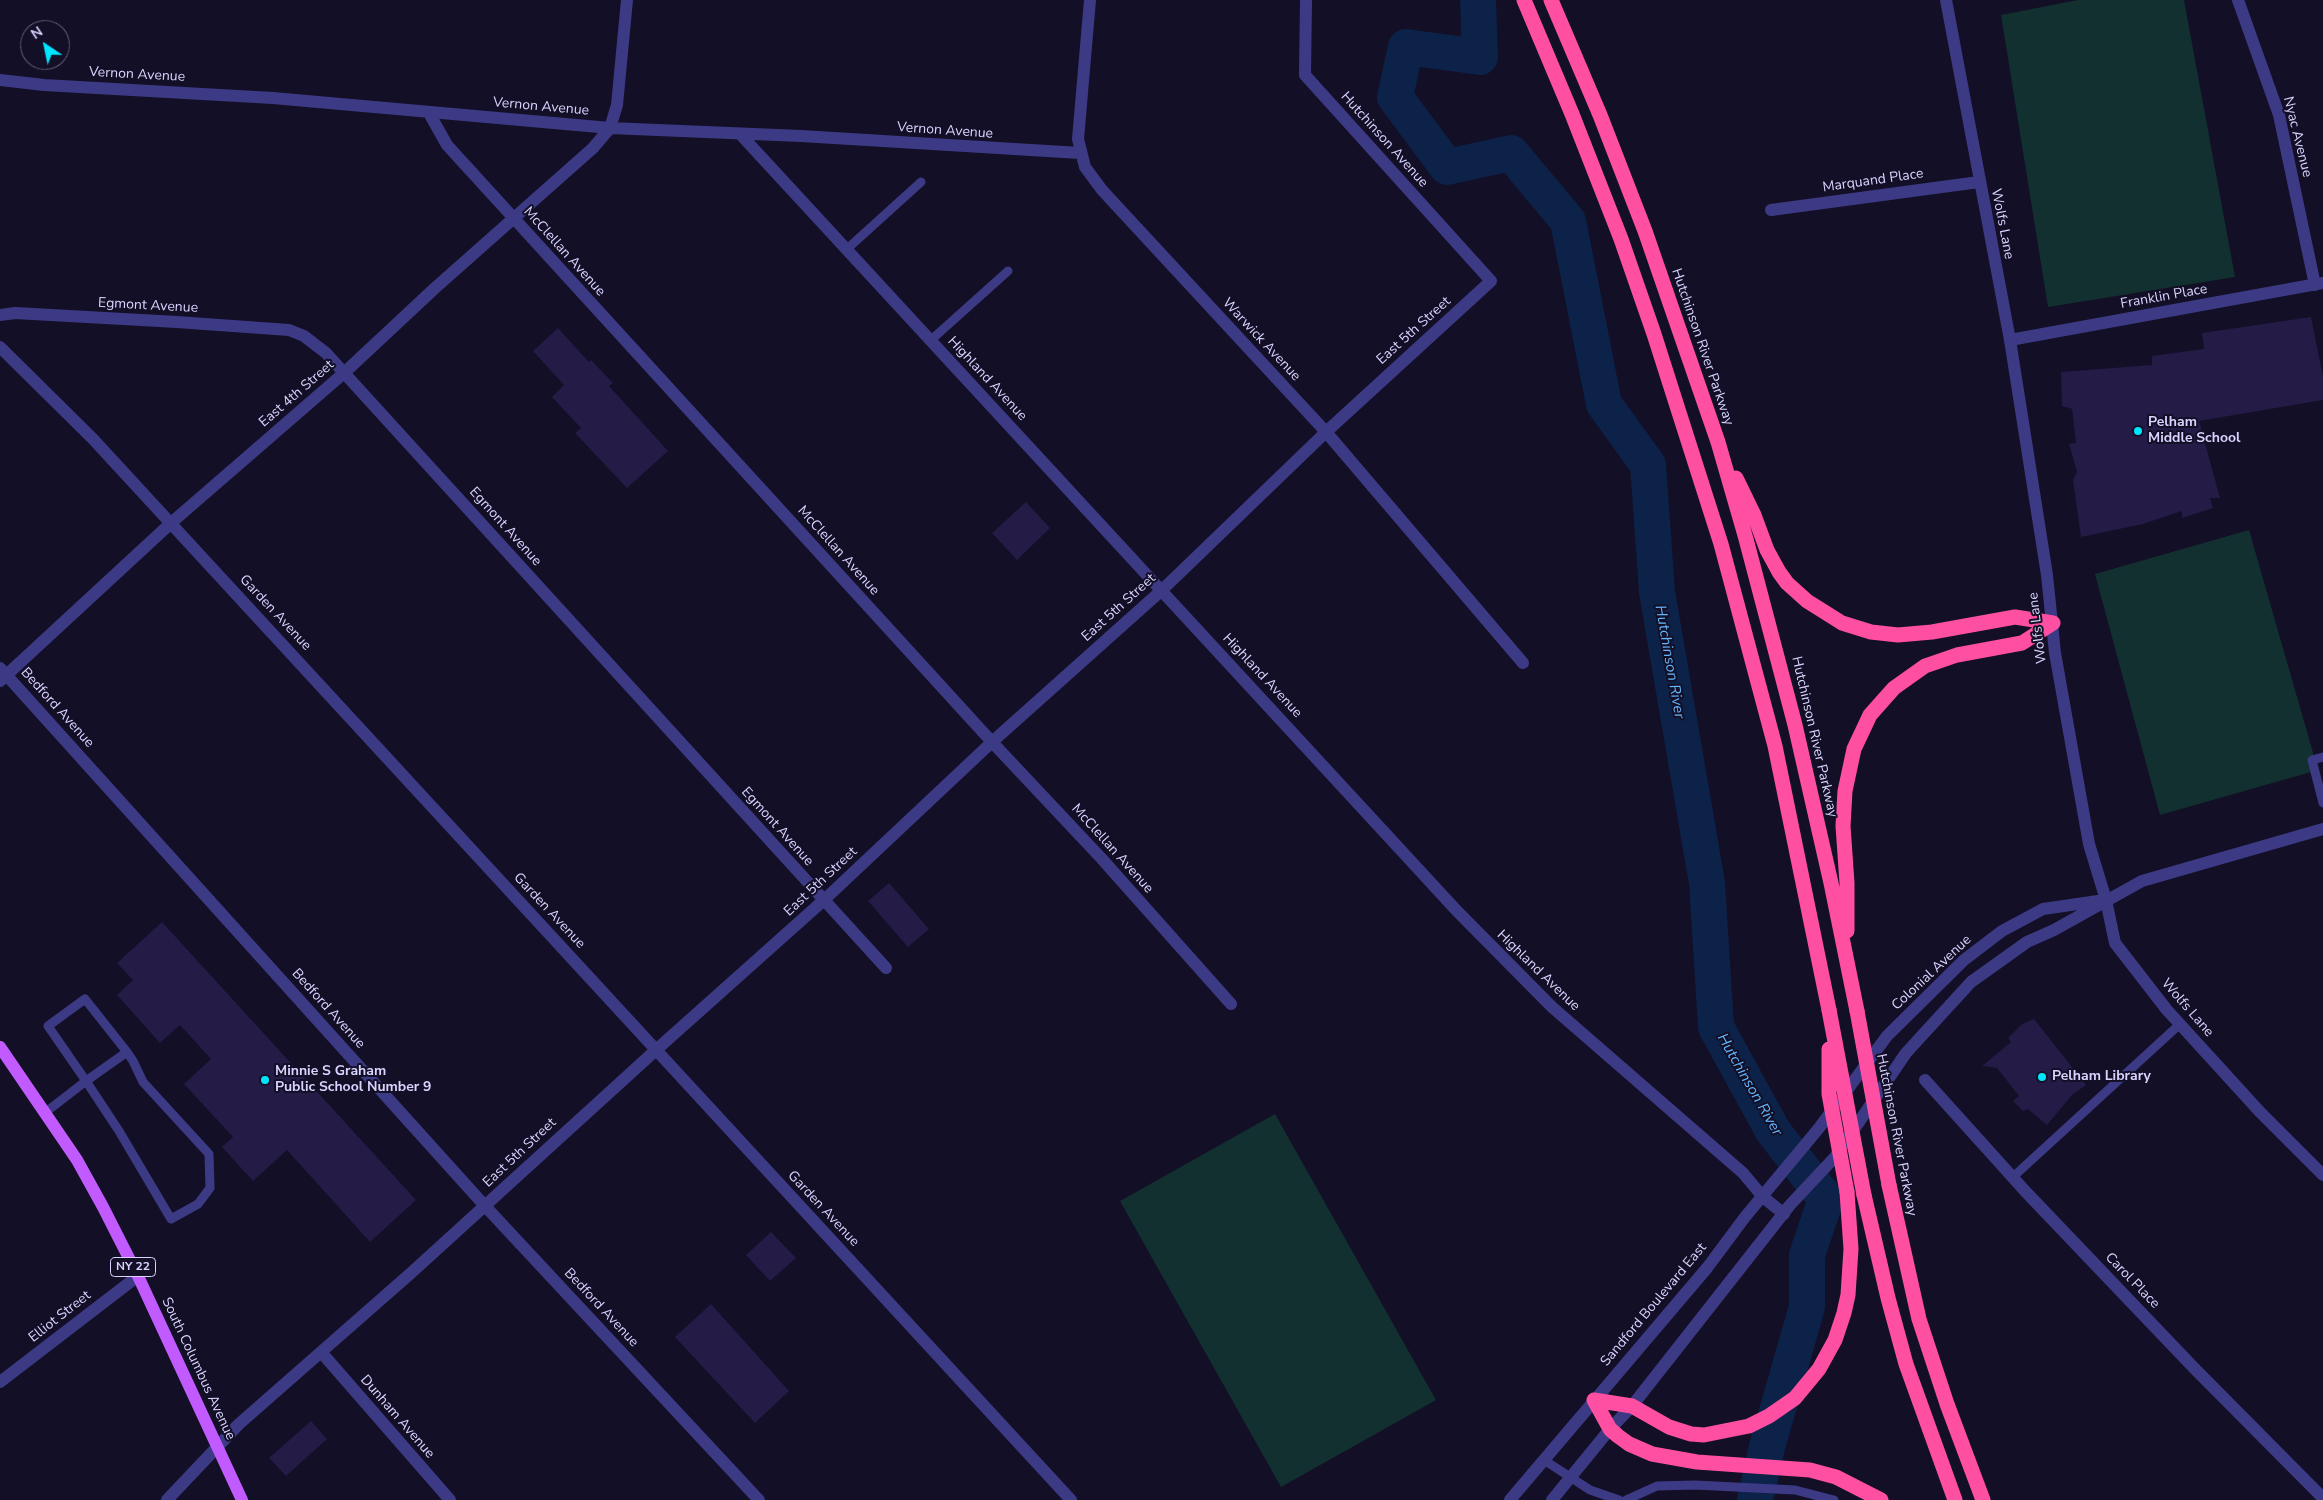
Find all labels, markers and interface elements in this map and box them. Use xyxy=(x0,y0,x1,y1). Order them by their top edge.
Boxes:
north arrow xyxy=(20,20,70,70)
text: N xyxy=(27,22,47,44)
street label: Vernon Avenue xyxy=(89,64,185,86)
street label: Hutchinson Avenue xyxy=(1337,89,1431,191)
street label: Vernon Avenue xyxy=(492,94,590,120)
street label: Nyac Avenue xyxy=(2279,95,2315,179)
street label: Vernon Avenue xyxy=(896,119,994,143)
street label: Marquand Place xyxy=(1821,166,1925,196)
street label: Wolfs Lane xyxy=(1987,187,2017,261)
street label: McClellan Avenue xyxy=(520,204,608,300)
street label: Hutchinson River Parkway xyxy=(1667,266,1737,428)
street label: Franklin Place xyxy=(2119,281,2209,313)
street label: East 5th Street xyxy=(1374,293,1454,369)
street label: Egmont Avenue xyxy=(98,295,198,317)
street label: Warwick Avenue xyxy=(1218,295,1304,385)
street label: Highland Avenue xyxy=(944,333,1030,425)
street label: East 4th Street xyxy=(256,357,338,431)
place label: Pelham Middle School xyxy=(2148,415,2241,448)
marker: Pelham Middle School xyxy=(2132,425,2144,437)
street label: Egmont Avenue xyxy=(465,484,545,570)
street label: McClellan Avenue xyxy=(794,503,882,599)
street label: East 5th Street xyxy=(1079,570,1159,646)
street label: Garden Avenue xyxy=(236,572,314,654)
street label: Wolfs Lane xyxy=(2025,591,2051,665)
water label: Hutchinson River xyxy=(1650,604,1688,720)
street label: Highland Avenue xyxy=(1219,630,1305,722)
street label: Hutchinson River Parkway xyxy=(1787,655,1841,819)
street label: Bedford Avenue xyxy=(17,665,97,751)
street label: Egmont Avenue xyxy=(737,784,817,870)
street label: McClellan Avenue xyxy=(1068,801,1156,897)
street label: East 5th Street xyxy=(781,844,861,920)
street label: Garden Avenue xyxy=(510,870,588,952)
street label: Highland Avenue xyxy=(1493,927,1583,1015)
street label: Colonial Avenue xyxy=(1889,932,1975,1014)
street label: Bedford Avenue xyxy=(288,966,368,1052)
street label: Wolfs Lane xyxy=(2157,975,2217,1041)
water label: Hutchinson River xyxy=(1712,1031,1786,1139)
street label: Hutchinson River Parkway xyxy=(1872,1053,1920,1217)
place label: Minnie S Graham Public School Number 9 xyxy=(275,1064,431,1096)
place label: Pelham Library xyxy=(2052,1069,2151,1085)
marker: Pelham Library xyxy=(2036,1071,2048,1083)
marker: Minnie S Graham Public School Number 9 xyxy=(259,1074,271,1086)
street label: East 5th Street xyxy=(480,1115,560,1191)
street label: Garden Avenue xyxy=(784,1168,862,1250)
street label: Sandford Boulevard East xyxy=(1597,1240,1711,1370)
street label: Carol Place xyxy=(2101,1250,2163,1312)
road number: NY 22 xyxy=(110,1258,156,1276)
street label: Bedford Avenue xyxy=(560,1265,642,1351)
street label: Elliot Street xyxy=(26,1288,94,1346)
street label: South Columbus Avenue xyxy=(158,1295,238,1443)
street label: Dunham Avenue xyxy=(356,1372,438,1462)

